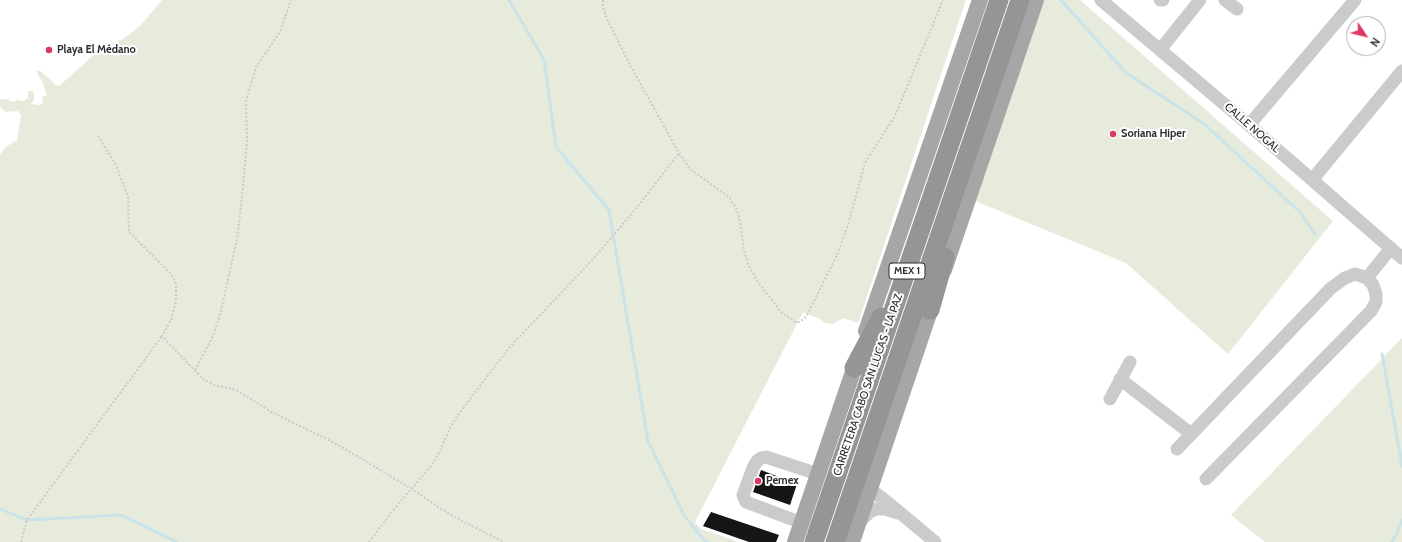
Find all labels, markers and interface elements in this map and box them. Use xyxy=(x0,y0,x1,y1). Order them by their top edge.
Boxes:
north arrow xyxy=(1346,16,1386,56)
text: N xyxy=(1367,35,1383,50)
place label: Playa El Médano xyxy=(57,43,136,57)
marker: Playa El Médano xyxy=(44,45,54,55)
street label: CALLE NOGAL xyxy=(1222,100,1282,156)
place label: Soriana Hiper xyxy=(1121,127,1186,141)
marker: Soriana Hiper xyxy=(1108,129,1118,139)
road number: MEX 1 xyxy=(889,263,925,279)
street label: CARRETERA CABO SAN LUCAS - LA PAZ xyxy=(831,292,905,478)
place label: Pemex xyxy=(766,474,799,488)
marker: Pemex xyxy=(753,476,763,486)

